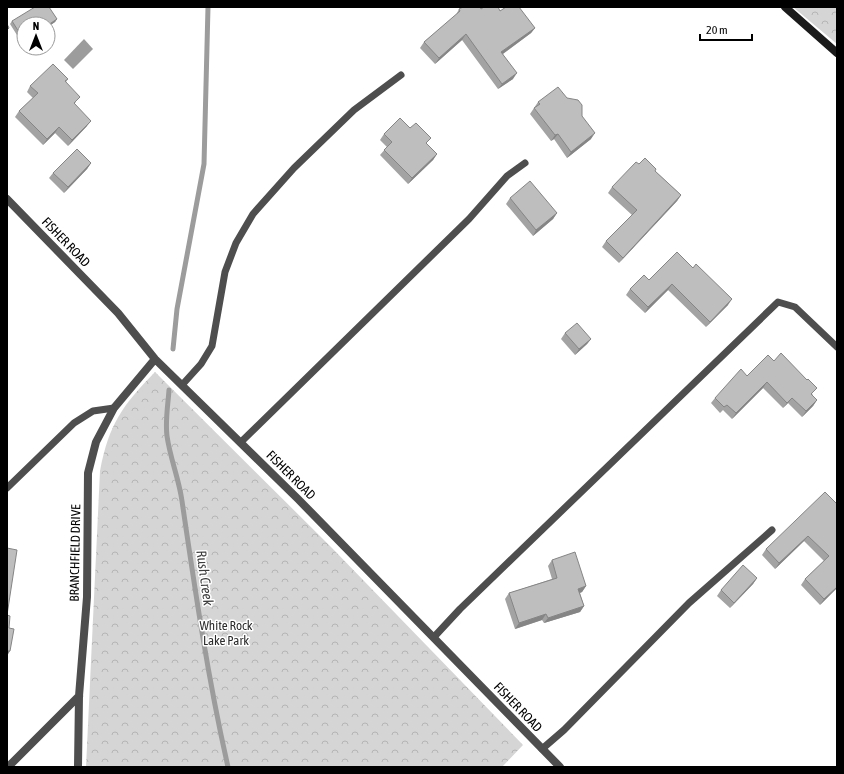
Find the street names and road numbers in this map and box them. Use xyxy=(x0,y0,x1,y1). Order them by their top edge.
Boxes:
street label: FISHER ROAD xyxy=(39,214,93,270)
street label: FISHER ROAD xyxy=(263,447,319,503)
street label: BRANCHFIELD DRIVE xyxy=(67,504,83,602)
street label: FISHER ROAD xyxy=(491,679,545,735)

